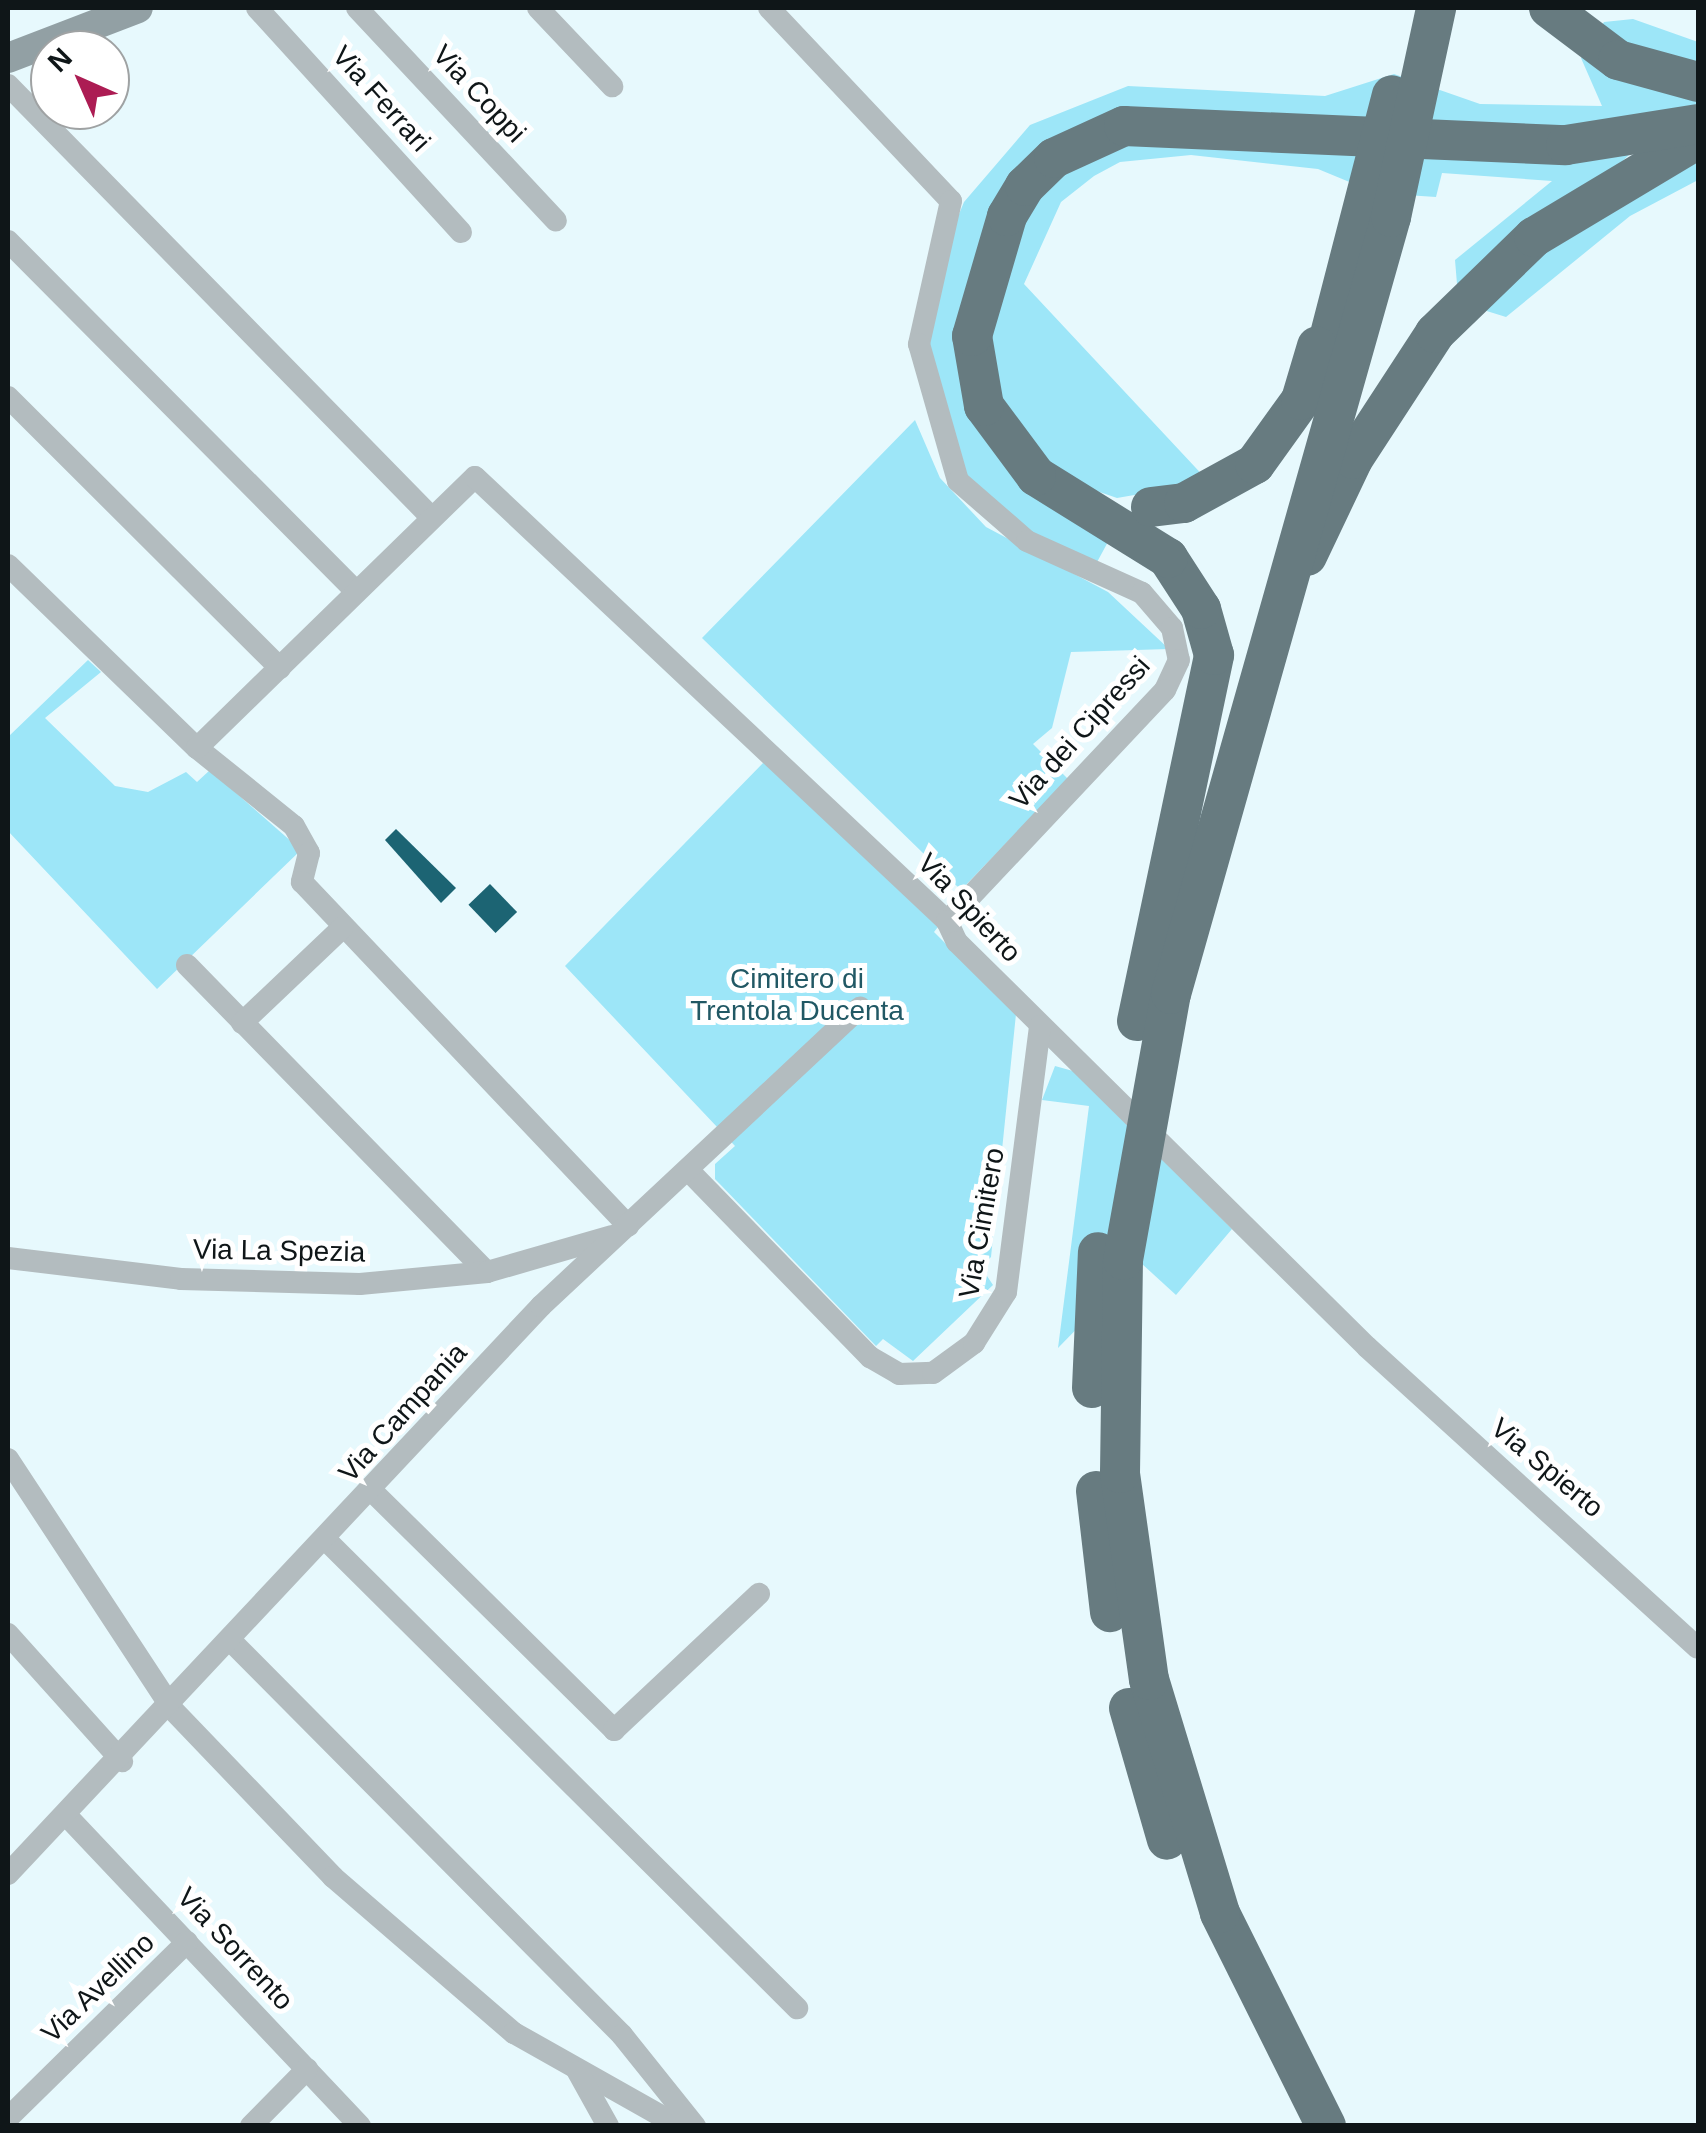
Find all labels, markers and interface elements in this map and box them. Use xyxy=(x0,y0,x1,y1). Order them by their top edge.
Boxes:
north arrow xyxy=(30,30,130,130)
street label: Via Coppi xyxy=(425,38,533,150)
street label: Via Ferrari xyxy=(325,39,437,159)
text: N xyxy=(42,42,78,78)
street label: Via dei Cipressi xyxy=(1003,650,1157,816)
street label: Via Spierto xyxy=(910,847,1028,969)
park label: Cimitero di Trentola Ducenta xyxy=(690,962,904,1028)
street label: Via Cimitero xyxy=(952,1145,1012,1301)
street label: Via La Spezia xyxy=(193,1233,365,1269)
street label: Via Campania xyxy=(332,1337,474,1489)
street label: Via Spierto xyxy=(1484,1411,1610,1525)
street label: Via Sorrento xyxy=(170,1881,300,2017)
street label: Via Avellino xyxy=(34,1925,162,2051)

